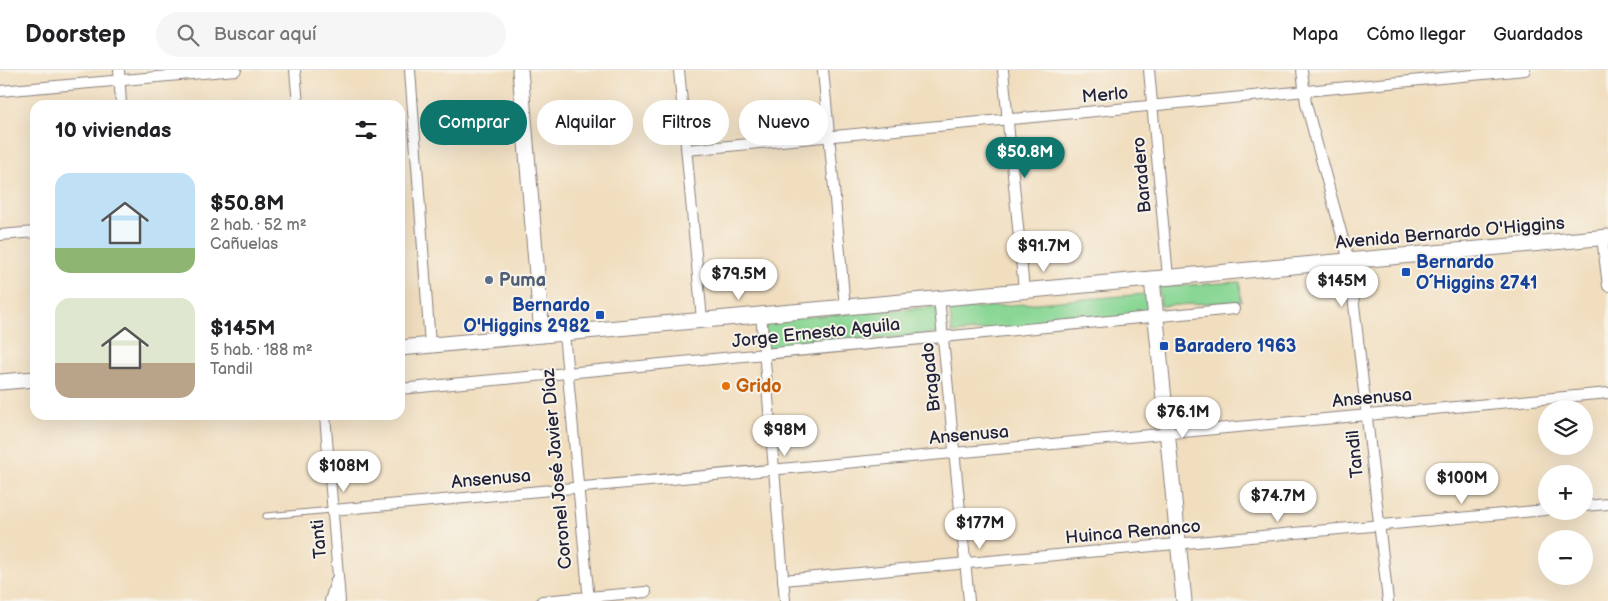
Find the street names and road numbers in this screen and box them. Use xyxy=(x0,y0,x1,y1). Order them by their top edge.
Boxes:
street label: Merlo xyxy=(1081,82,1129,108)
street label: Baradero xyxy=(1128,136,1156,214)
street label: Avenida Bernardo O'Higgins xyxy=(1335,213,1566,253)
street label: Jorge Ernesto Aguila xyxy=(731,314,901,352)
street label: Bragado xyxy=(917,341,945,413)
street label: Coronel José Javier Díaz xyxy=(538,367,576,570)
street label: Ansenusa xyxy=(1331,384,1413,412)
street label: Ansenusa xyxy=(928,421,1010,449)
street label: Tandil xyxy=(1342,429,1368,479)
street label: Ansenusa xyxy=(450,465,532,493)
street label: Huinca Renanco xyxy=(1064,516,1202,548)
street label: Tanti xyxy=(307,519,331,559)

